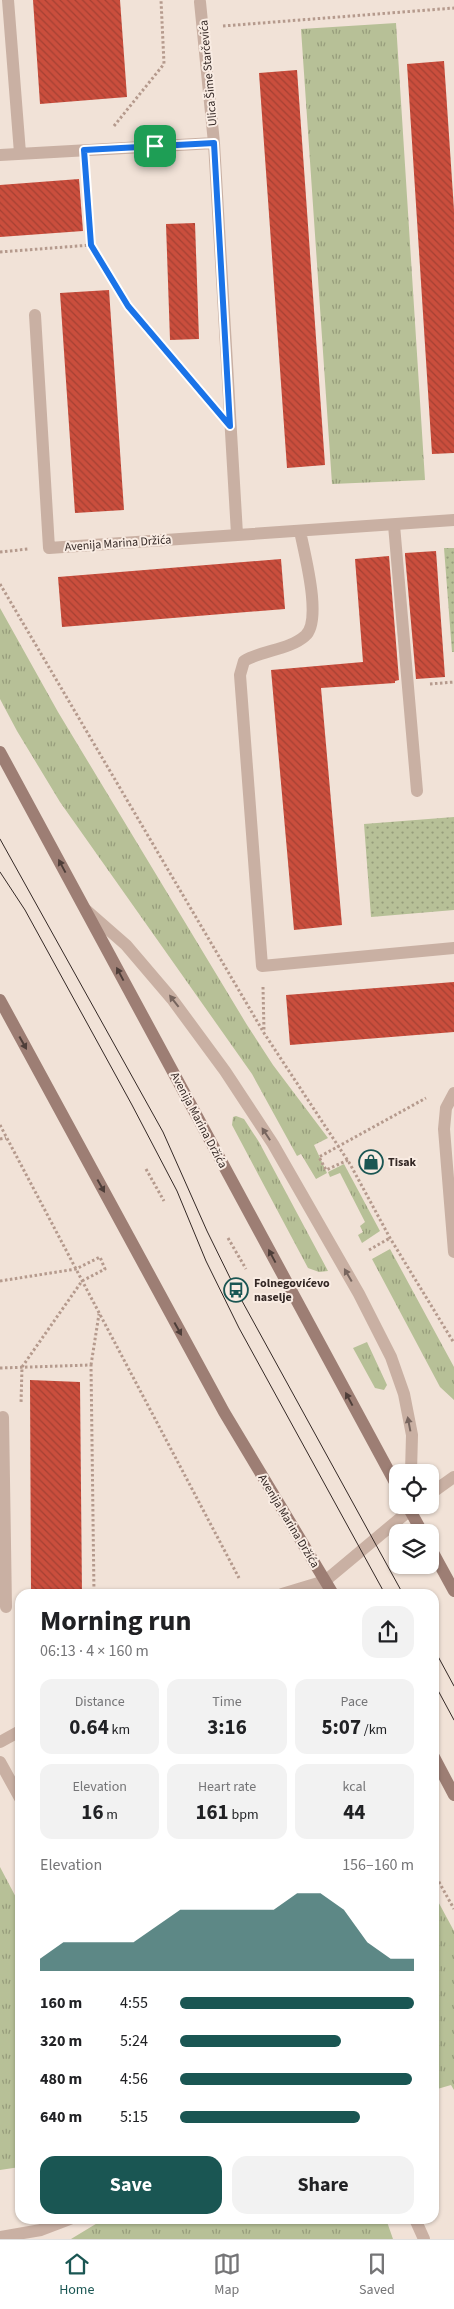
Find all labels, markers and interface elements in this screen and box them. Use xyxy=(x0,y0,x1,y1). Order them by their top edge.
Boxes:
street label: Ulica Šime Starčevića xyxy=(195,19,222,127)
pin xyxy=(134,125,176,167)
icon: arrive xyxy=(141,132,169,160)
street label: Avenija Marina Držića xyxy=(64,531,172,556)
one-way arrow xyxy=(58,859,66,873)
one-way arrow xyxy=(116,967,124,981)
one-way arrow xyxy=(168,995,179,1008)
one-way arrow xyxy=(19,1036,27,1050)
street label: Avenija Marina Držića xyxy=(166,1069,231,1171)
one-way arrow xyxy=(262,1128,271,1141)
shop icon: Tisak xyxy=(358,1149,384,1175)
place label: Tisak xyxy=(388,1154,417,1171)
one-way arrow xyxy=(97,1179,105,1193)
one-way arrow xyxy=(268,1248,276,1263)
one-way arrow xyxy=(344,1267,352,1282)
place label: Folnegovićevo naselje xyxy=(254,1275,330,1306)
bus stop icon: Folnegovićevo naselje xyxy=(223,1277,249,1303)
one-way arrow xyxy=(174,1322,183,1335)
one-way arrow xyxy=(345,1391,353,1406)
one-way arrow xyxy=(405,1416,413,1432)
map controls xyxy=(389,1464,439,1574)
button: locate xyxy=(389,1464,439,1514)
street label: Avenija Marina Držića xyxy=(254,1471,323,1571)
button: layers xyxy=(389,1524,439,1574)
text: Morning run xyxy=(40,1601,191,1641)
button: share xyxy=(362,1606,414,1658)
text: 06:13 · 4 × 160 m xyxy=(40,1640,149,1662)
text: Distance xyxy=(75,1692,125,1712)
text: Time xyxy=(212,1692,242,1712)
text: Pace xyxy=(341,1692,368,1712)
text: 0.64 xyxy=(69,1712,109,1742)
text: 3:16 xyxy=(207,1712,247,1742)
text: 5:07 xyxy=(321,1712,361,1742)
text: km xyxy=(109,1720,130,1740)
text: /km xyxy=(361,1720,387,1740)
text: Elevation xyxy=(72,1777,127,1797)
text: Heart rate xyxy=(198,1777,256,1797)
text: kcal xyxy=(343,1777,366,1797)
text: 16 xyxy=(81,1797,104,1827)
text: 161 xyxy=(195,1797,229,1827)
text: 44 xyxy=(343,1797,365,1827)
text: m xyxy=(104,1805,118,1825)
text: bpm xyxy=(229,1805,259,1825)
text: Elevation xyxy=(40,1854,102,1876)
text: 156–160 m xyxy=(342,1854,414,1876)
text: 160 m xyxy=(40,1992,82,2014)
text: 4:55 xyxy=(120,1992,148,2014)
text: 320 m xyxy=(40,2030,82,2052)
text: 5:24 xyxy=(120,2030,148,2052)
text: 480 m xyxy=(40,2068,82,2090)
text: 4:56 xyxy=(120,2068,148,2090)
text: 640 m xyxy=(40,2106,82,2128)
text: 5:15 xyxy=(120,2106,148,2128)
button: Save xyxy=(40,2156,222,2214)
button: Share xyxy=(232,2156,414,2214)
tab: Home xyxy=(59,2250,94,2300)
tab: Map xyxy=(213,2250,241,2300)
tab: Saved xyxy=(359,2250,395,2300)

